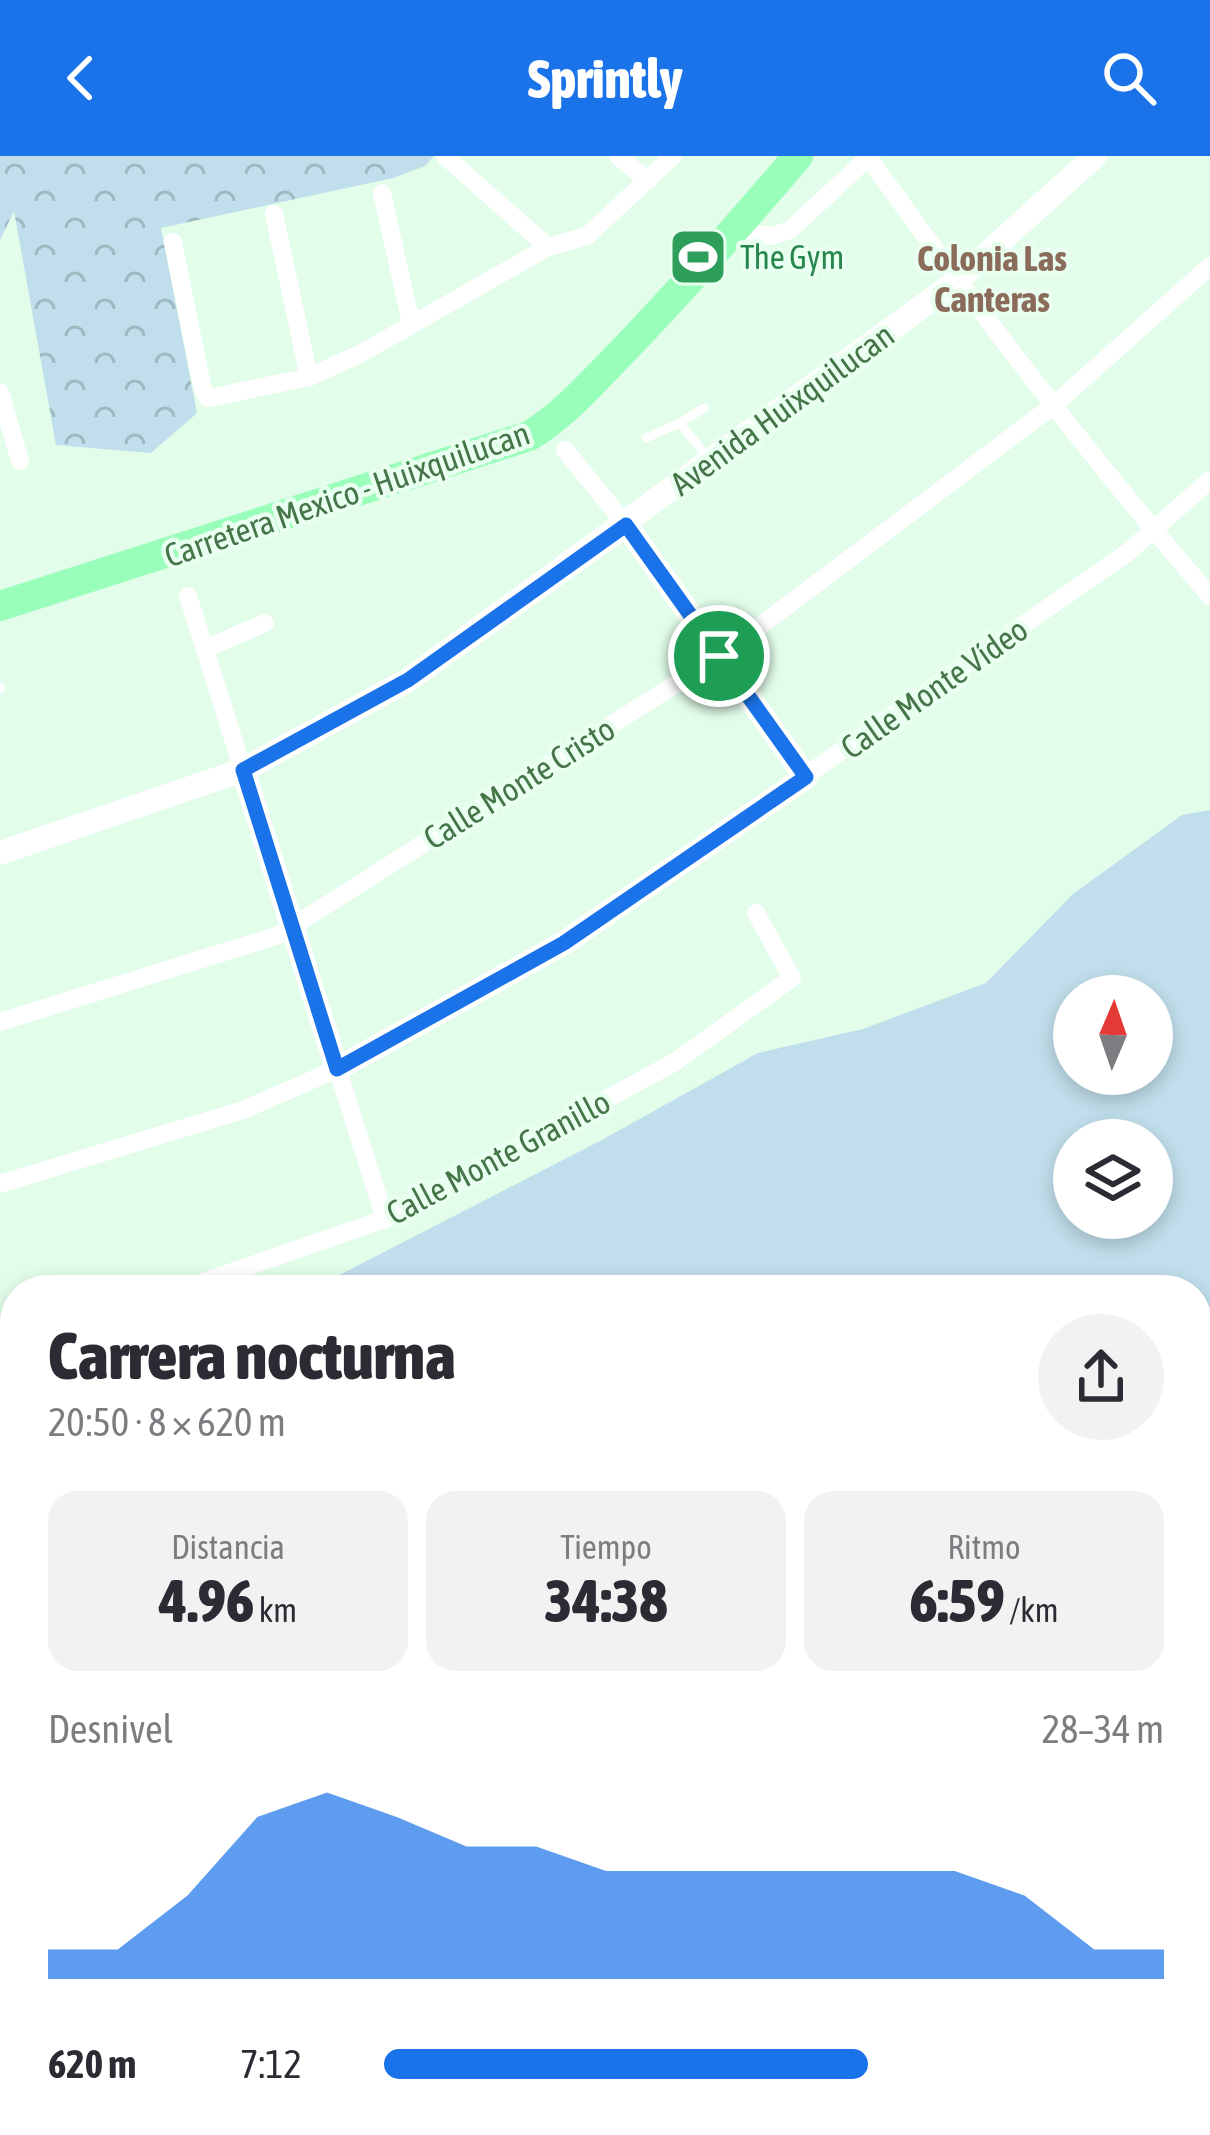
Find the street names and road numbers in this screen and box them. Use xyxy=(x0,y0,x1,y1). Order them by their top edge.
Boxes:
street label: Avenida Huixquilucan xyxy=(663,315,901,503)
street label: Carretera Mexico - Huixquilucan xyxy=(159,414,535,574)
street label: Calle Monte Vídeo xyxy=(833,610,1035,766)
street label: Calle Monte Cristo xyxy=(417,709,621,857)
street label: Calle Monte Granillo xyxy=(380,1082,616,1232)

